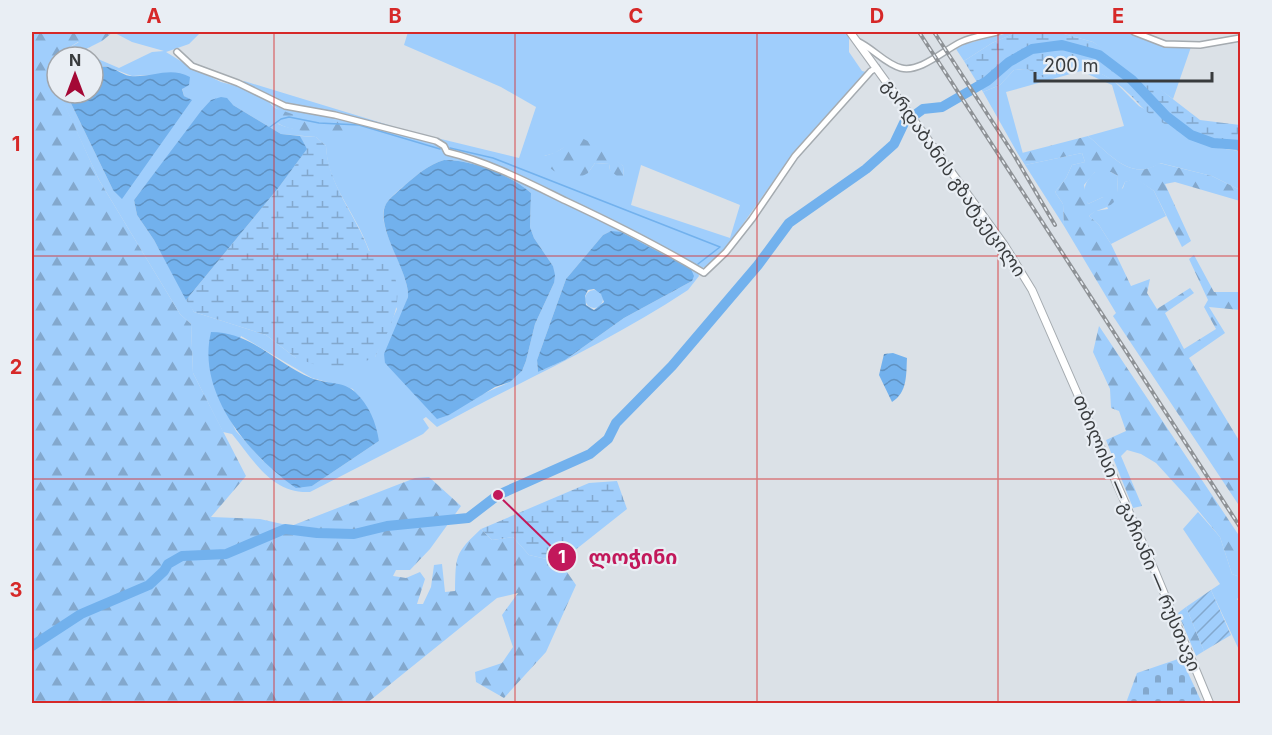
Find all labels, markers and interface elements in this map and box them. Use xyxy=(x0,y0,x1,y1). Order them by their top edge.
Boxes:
text: A xyxy=(147,4,162,28)
text: B xyxy=(388,4,402,28)
text: C xyxy=(629,4,643,28)
text: D xyxy=(870,4,884,28)
text: E xyxy=(1112,4,1124,28)
north arrow xyxy=(45,45,105,105)
scale bar xyxy=(1035,45,1212,83)
text: N xyxy=(69,50,81,70)
text: 200 m xyxy=(1044,55,1099,76)
street label: გარდაბანის გზატკეცილი xyxy=(877,75,1031,281)
text: 1 xyxy=(12,132,20,156)
text: 2 xyxy=(10,355,22,379)
street label: თბილისი — გაჩიანი — რუსთავი xyxy=(1069,391,1205,675)
callout: ლოჭინი xyxy=(547,538,690,576)
text: ლოჭინი xyxy=(589,545,677,569)
text: 1 xyxy=(558,546,566,567)
text: 3 xyxy=(10,578,22,602)

